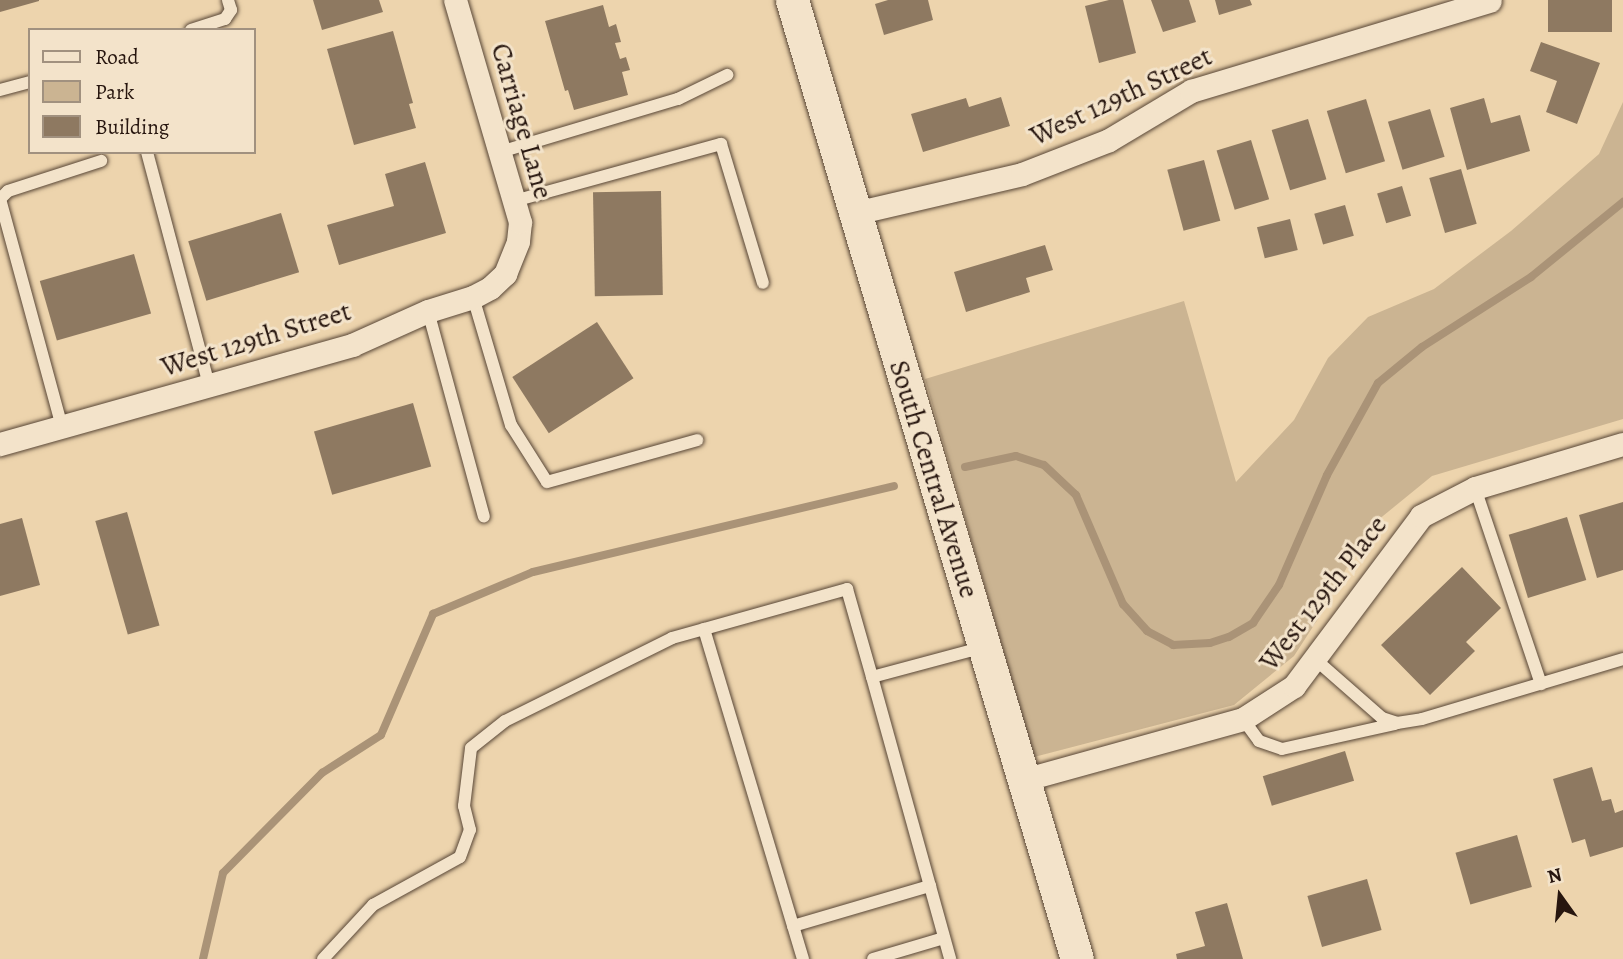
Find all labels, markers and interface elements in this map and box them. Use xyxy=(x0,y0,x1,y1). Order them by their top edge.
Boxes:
legend xyxy=(28,28,256,154)
street label: Carriage Lane xyxy=(484,39,560,203)
street label: West 129th Street xyxy=(1025,39,1217,153)
text: Road xyxy=(95,43,139,71)
text: Park xyxy=(95,78,134,106)
text: Building xyxy=(95,113,169,141)
street label: West 129th Street xyxy=(157,294,355,384)
street label: South Central Avenue xyxy=(882,356,986,602)
street label: West 129th Place xyxy=(1252,509,1394,677)
north arrow xyxy=(1525,861,1595,931)
text: N xyxy=(1545,861,1565,890)

